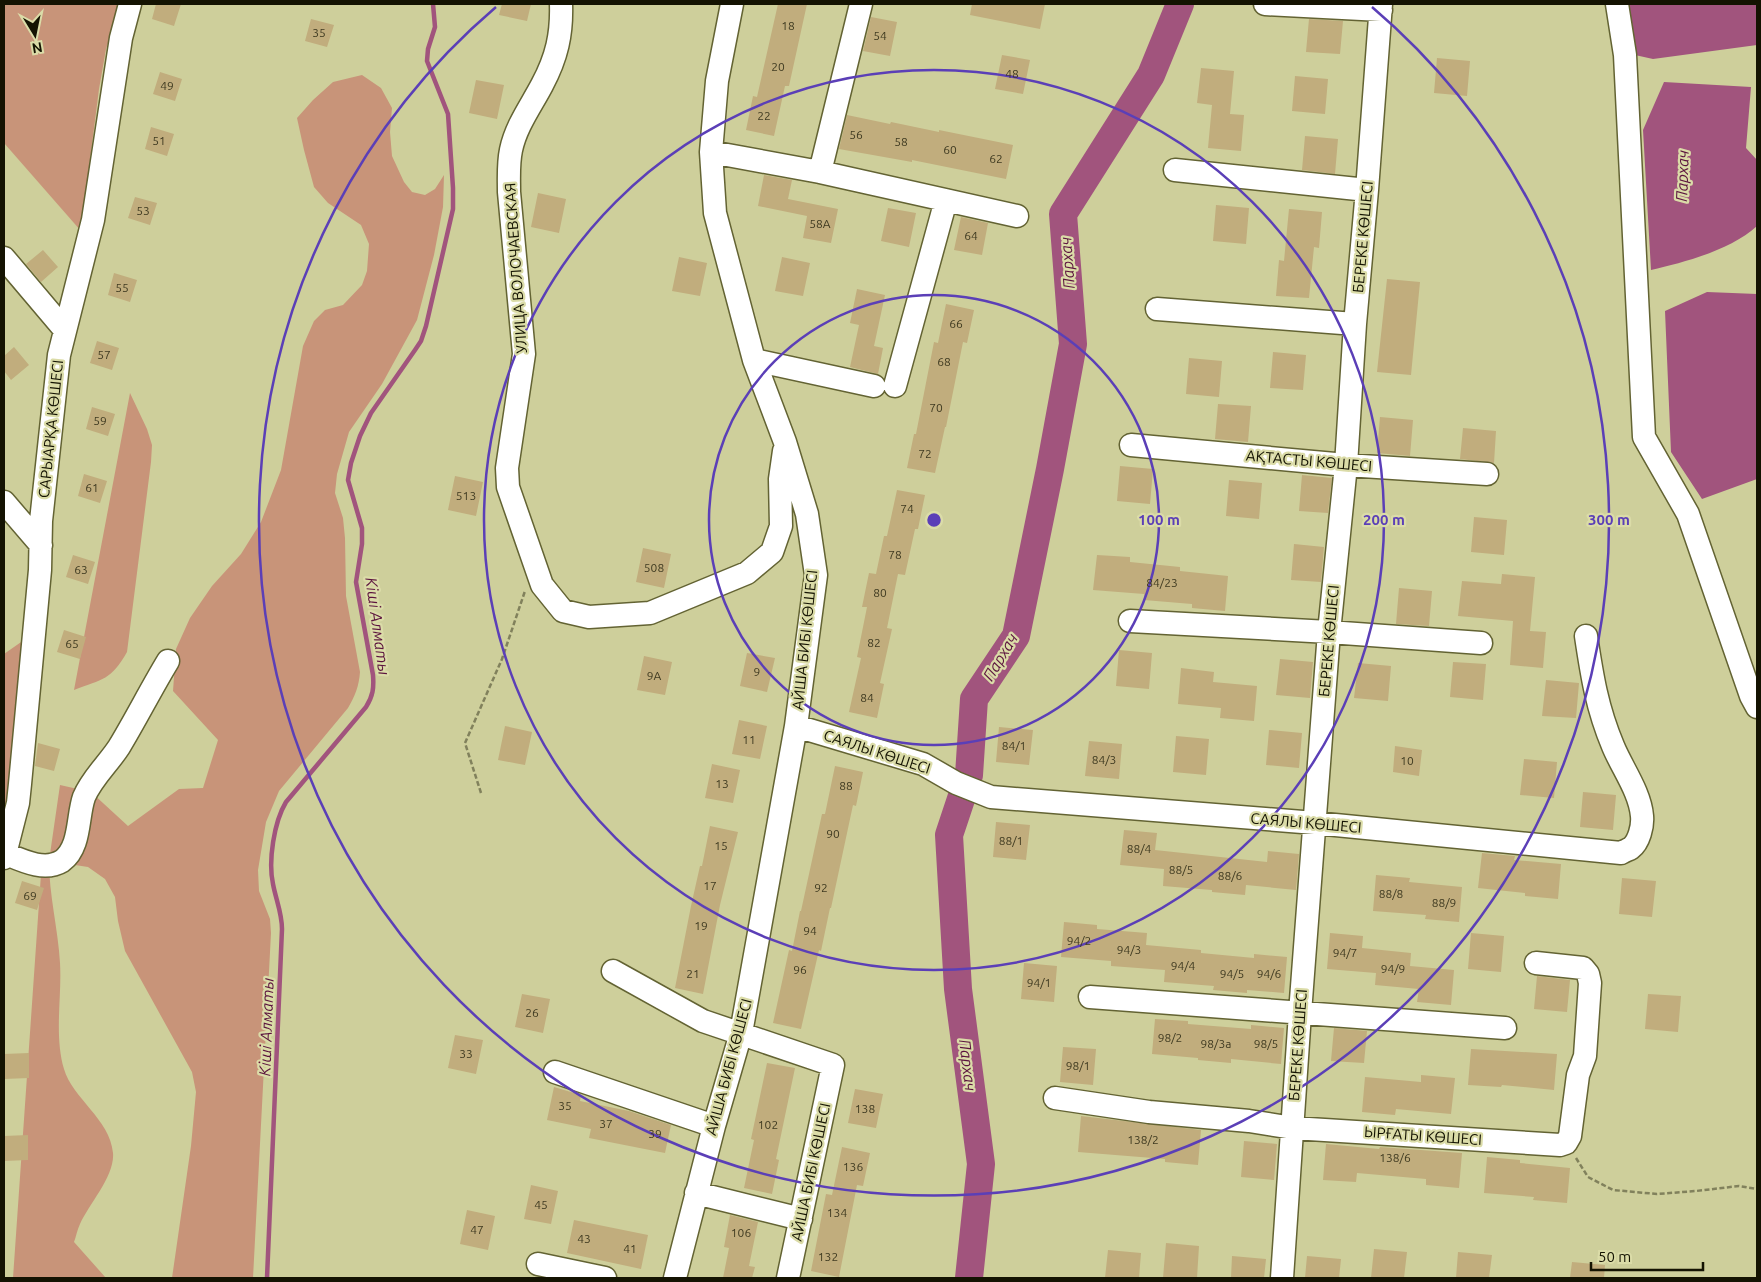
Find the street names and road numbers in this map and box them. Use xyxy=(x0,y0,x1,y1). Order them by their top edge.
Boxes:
street label: БЕРЕКЕ КӨШЕСІ xyxy=(1349,180,1376,294)
street label: УЛИЦА ВОЛОЧАЕВСКАЯ xyxy=(501,182,530,354)
street label: САРЫАРҚА КӨШЕСІ xyxy=(35,359,66,499)
street label: АҚТАСТЫ КӨШЕСІ xyxy=(1245,447,1373,474)
street label: АЙША БИБІ КӨШЕСІ xyxy=(789,569,820,711)
street label: БЕРЕКЕ КӨШЕСІ xyxy=(1315,584,1342,698)
street label: САЯЛЫ КӨШЕСІ xyxy=(822,726,933,777)
street label: САЯЛЫ КӨШЕСІ xyxy=(1250,809,1362,836)
street label: БЕРЕКЕ КӨШЕСІ xyxy=(1285,988,1310,1102)
street label: АЙША БИБІ КӨШЕСІ xyxy=(702,997,755,1137)
street label: АЙША БИБІ КӨШЕСІ xyxy=(788,1101,833,1243)
street label: ЫРҒАТЫ КӨШЕСІ xyxy=(1364,1123,1482,1148)

